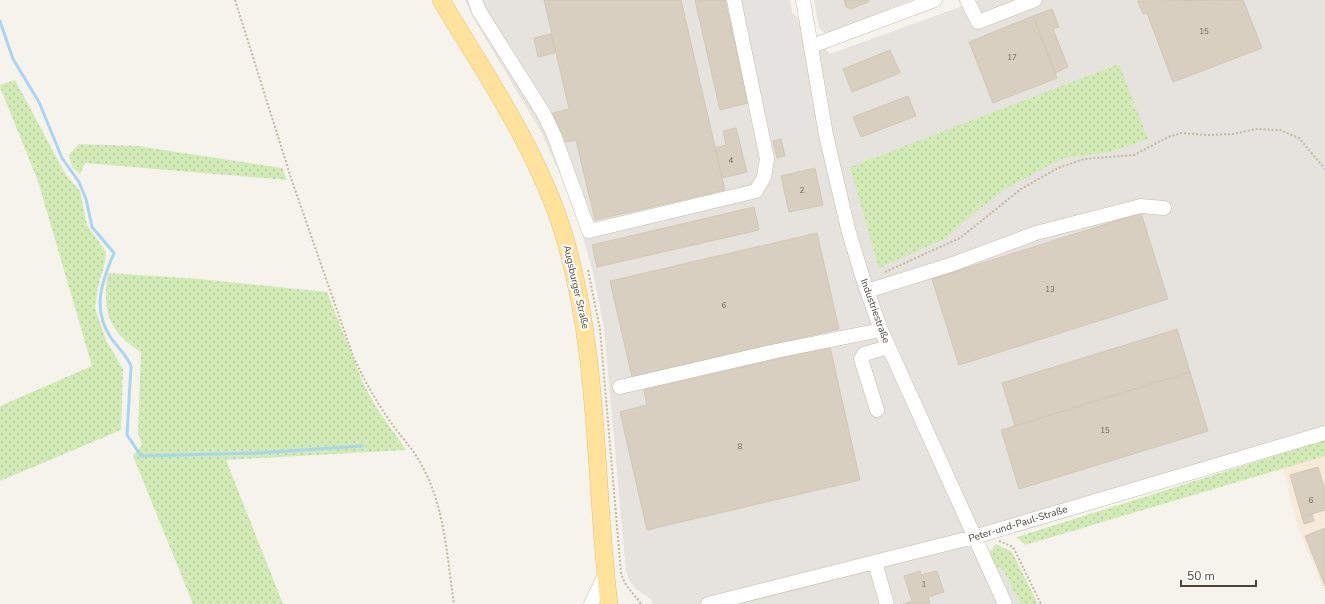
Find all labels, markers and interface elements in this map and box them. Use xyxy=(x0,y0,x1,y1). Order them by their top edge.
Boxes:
house number: 15 xyxy=(1199,26,1209,37)
house number: 17 xyxy=(1007,52,1017,63)
house number: 4 xyxy=(729,155,734,166)
house number: 2 xyxy=(800,185,805,196)
street label: Augsburger Straße xyxy=(560,244,592,330)
street label: Industriestraße xyxy=(857,277,893,345)
house number: 13 xyxy=(1045,284,1055,295)
house number: 6 xyxy=(722,300,727,311)
house number: 15 xyxy=(1100,425,1110,436)
house number: 8 xyxy=(738,441,743,452)
house number: 6 xyxy=(1309,495,1314,506)
street label: Peter-und-Paul-Straße xyxy=(967,502,1069,546)
scale bar xyxy=(1181,562,1256,588)
text: 50 m xyxy=(1187,568,1215,584)
house number: 1 xyxy=(922,579,927,590)

